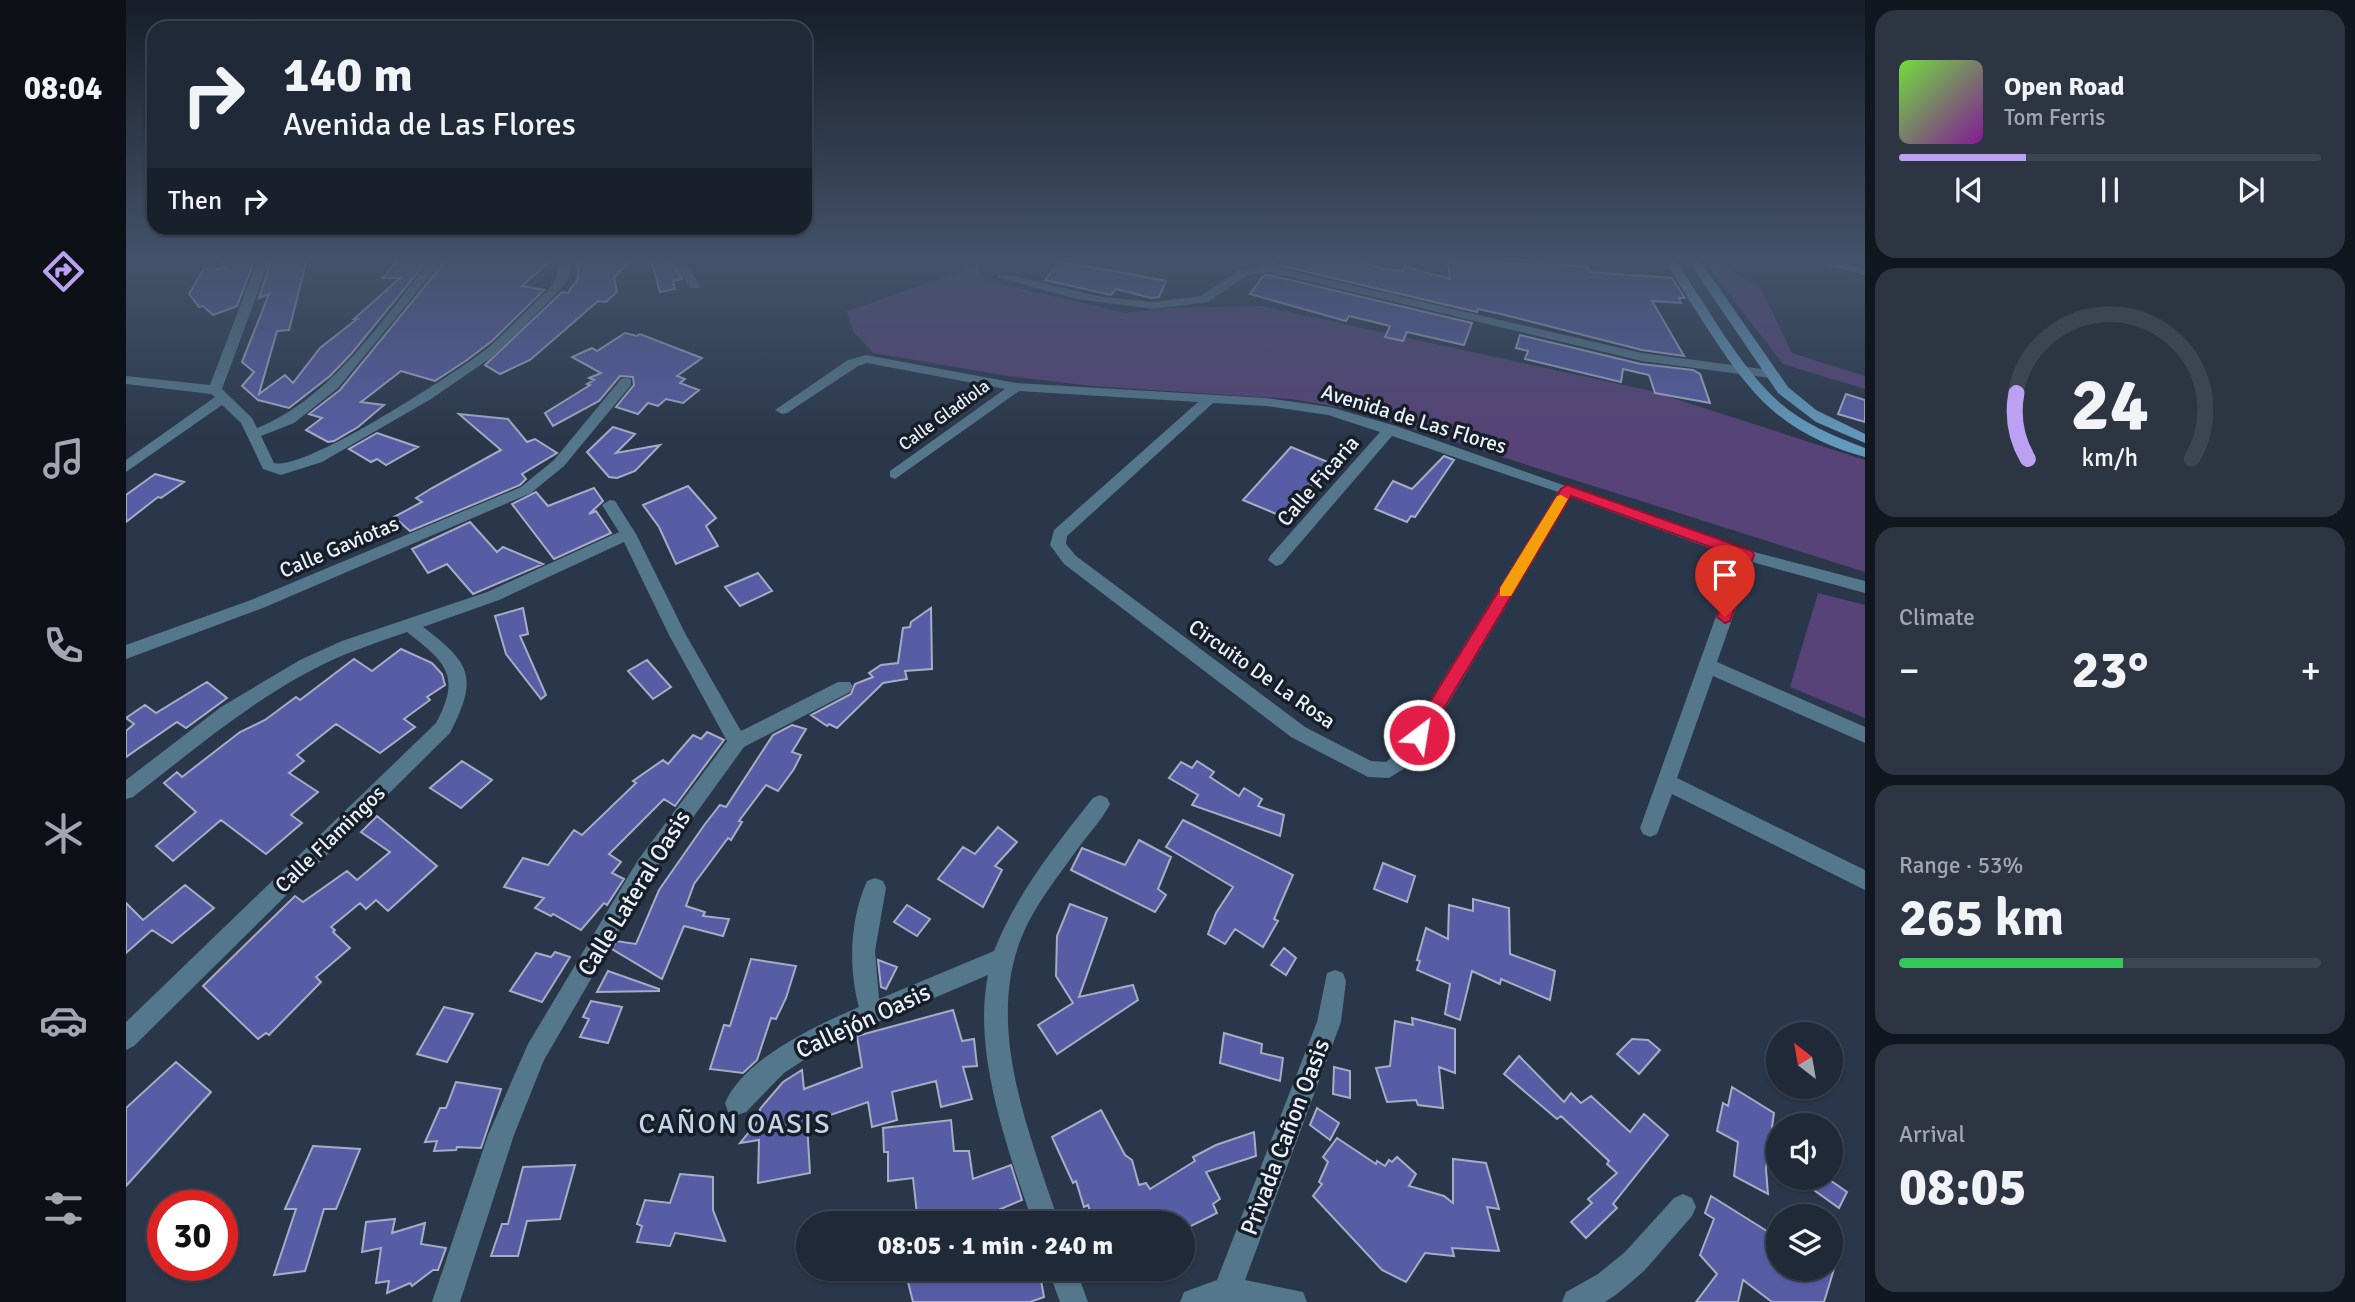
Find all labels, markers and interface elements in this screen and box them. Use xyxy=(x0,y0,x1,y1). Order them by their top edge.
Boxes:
text: 140 m xyxy=(283,45,413,105)
icon: right xyxy=(168,49,259,140)
text: 08:04 xyxy=(24,69,102,108)
text: Open Road xyxy=(2004,71,2125,103)
text: Tom Ferris xyxy=(2004,103,2105,132)
text: Avenida de Las Flores xyxy=(283,105,576,144)
icon: previous xyxy=(1950,171,1988,209)
icon: pause xyxy=(2091,171,2129,209)
icon: next xyxy=(2232,171,2270,209)
icon: right xyxy=(236,182,274,220)
text: Then xyxy=(168,185,222,217)
icon: directions xyxy=(39,247,88,296)
text: 24 xyxy=(2071,361,2149,450)
street label: Calle Gladiola xyxy=(894,375,994,455)
street label: Avenida de Las Flores xyxy=(1318,378,1510,460)
street label: Calle Ficaria xyxy=(1272,430,1364,532)
icon: music xyxy=(39,434,88,483)
text: km/h xyxy=(2082,441,2138,472)
street label: Calle Gaviotas xyxy=(275,510,403,584)
pin xyxy=(1695,545,1755,617)
icon: arrive xyxy=(1706,556,1744,594)
text: Climate xyxy=(1899,603,1975,632)
street label: Circuito De La Rosa xyxy=(1184,614,1340,734)
icon: phone xyxy=(39,621,88,670)
text: 23° xyxy=(2072,638,2148,702)
text: − xyxy=(1899,647,1920,694)
text: + xyxy=(2300,647,2321,694)
position arrow xyxy=(1382,698,1456,772)
street label: Calle Flamingos xyxy=(270,780,390,898)
street label: Calle Lateral Oasis xyxy=(571,804,697,982)
icon: climate xyxy=(39,809,88,858)
text: Range · 53% xyxy=(1899,851,2023,880)
text: 265 km xyxy=(1899,886,2064,950)
street label: Callejón Oasis xyxy=(791,977,935,1065)
icon: car xyxy=(39,996,88,1045)
north arrow xyxy=(1766,1022,1843,1099)
map controls xyxy=(1766,1022,1843,1281)
street label: Privada Cañon Oasis xyxy=(1234,1035,1336,1239)
district label: CAÑON OASIS xyxy=(638,1107,832,1141)
button: sound xyxy=(1766,1113,1843,1190)
text: Arrival xyxy=(1899,1120,1965,1149)
text: 08:05 xyxy=(1899,1155,2027,1219)
icon: filters xyxy=(39,1184,88,1233)
speed limit sign: 30 xyxy=(147,1190,238,1281)
button: layers xyxy=(1766,1204,1843,1281)
text: 08:05 · 1 min · 240 m xyxy=(878,1230,1113,1262)

